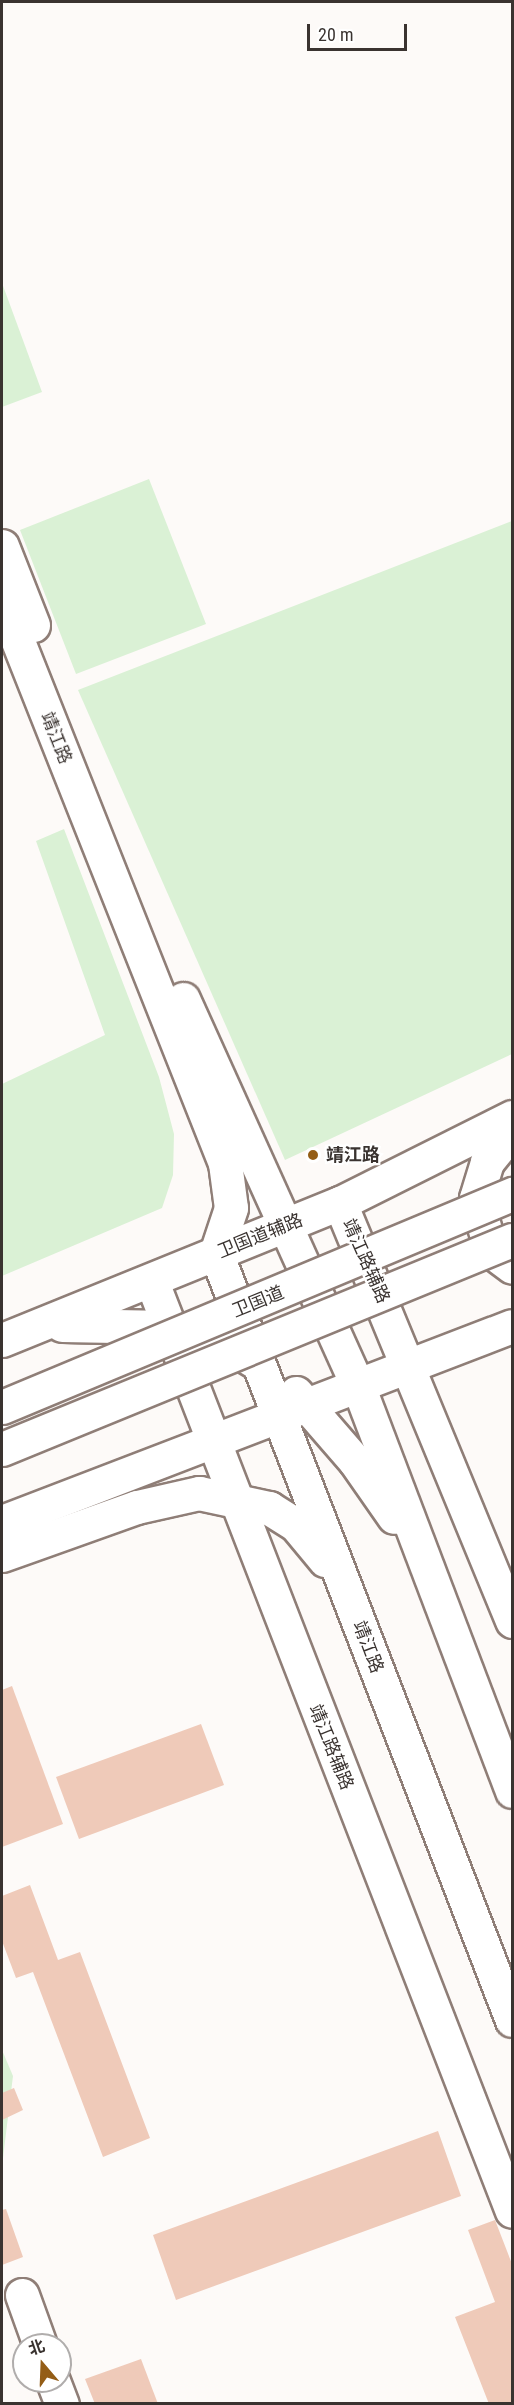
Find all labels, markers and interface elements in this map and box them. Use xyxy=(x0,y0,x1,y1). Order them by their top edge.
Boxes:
scale bar xyxy=(310,12,410,50)
text: 20 m xyxy=(318,24,353,45)
street label: 靖江路 xyxy=(36,709,76,767)
place label: 靖江路 xyxy=(326,1144,380,1166)
marker: 靖江路 xyxy=(304,1146,322,1164)
street label: 卫国道辅路 xyxy=(214,1209,306,1263)
street label: 靖江路辅路 xyxy=(338,1215,394,1307)
street label: 卫国道 xyxy=(229,1282,287,1322)
street label: 靖江路 xyxy=(348,1618,388,1676)
street label: 靖江路辅路 xyxy=(304,1701,358,1793)
north arrow xyxy=(12,2333,72,2393)
text: 北 xyxy=(26,2336,47,2359)

